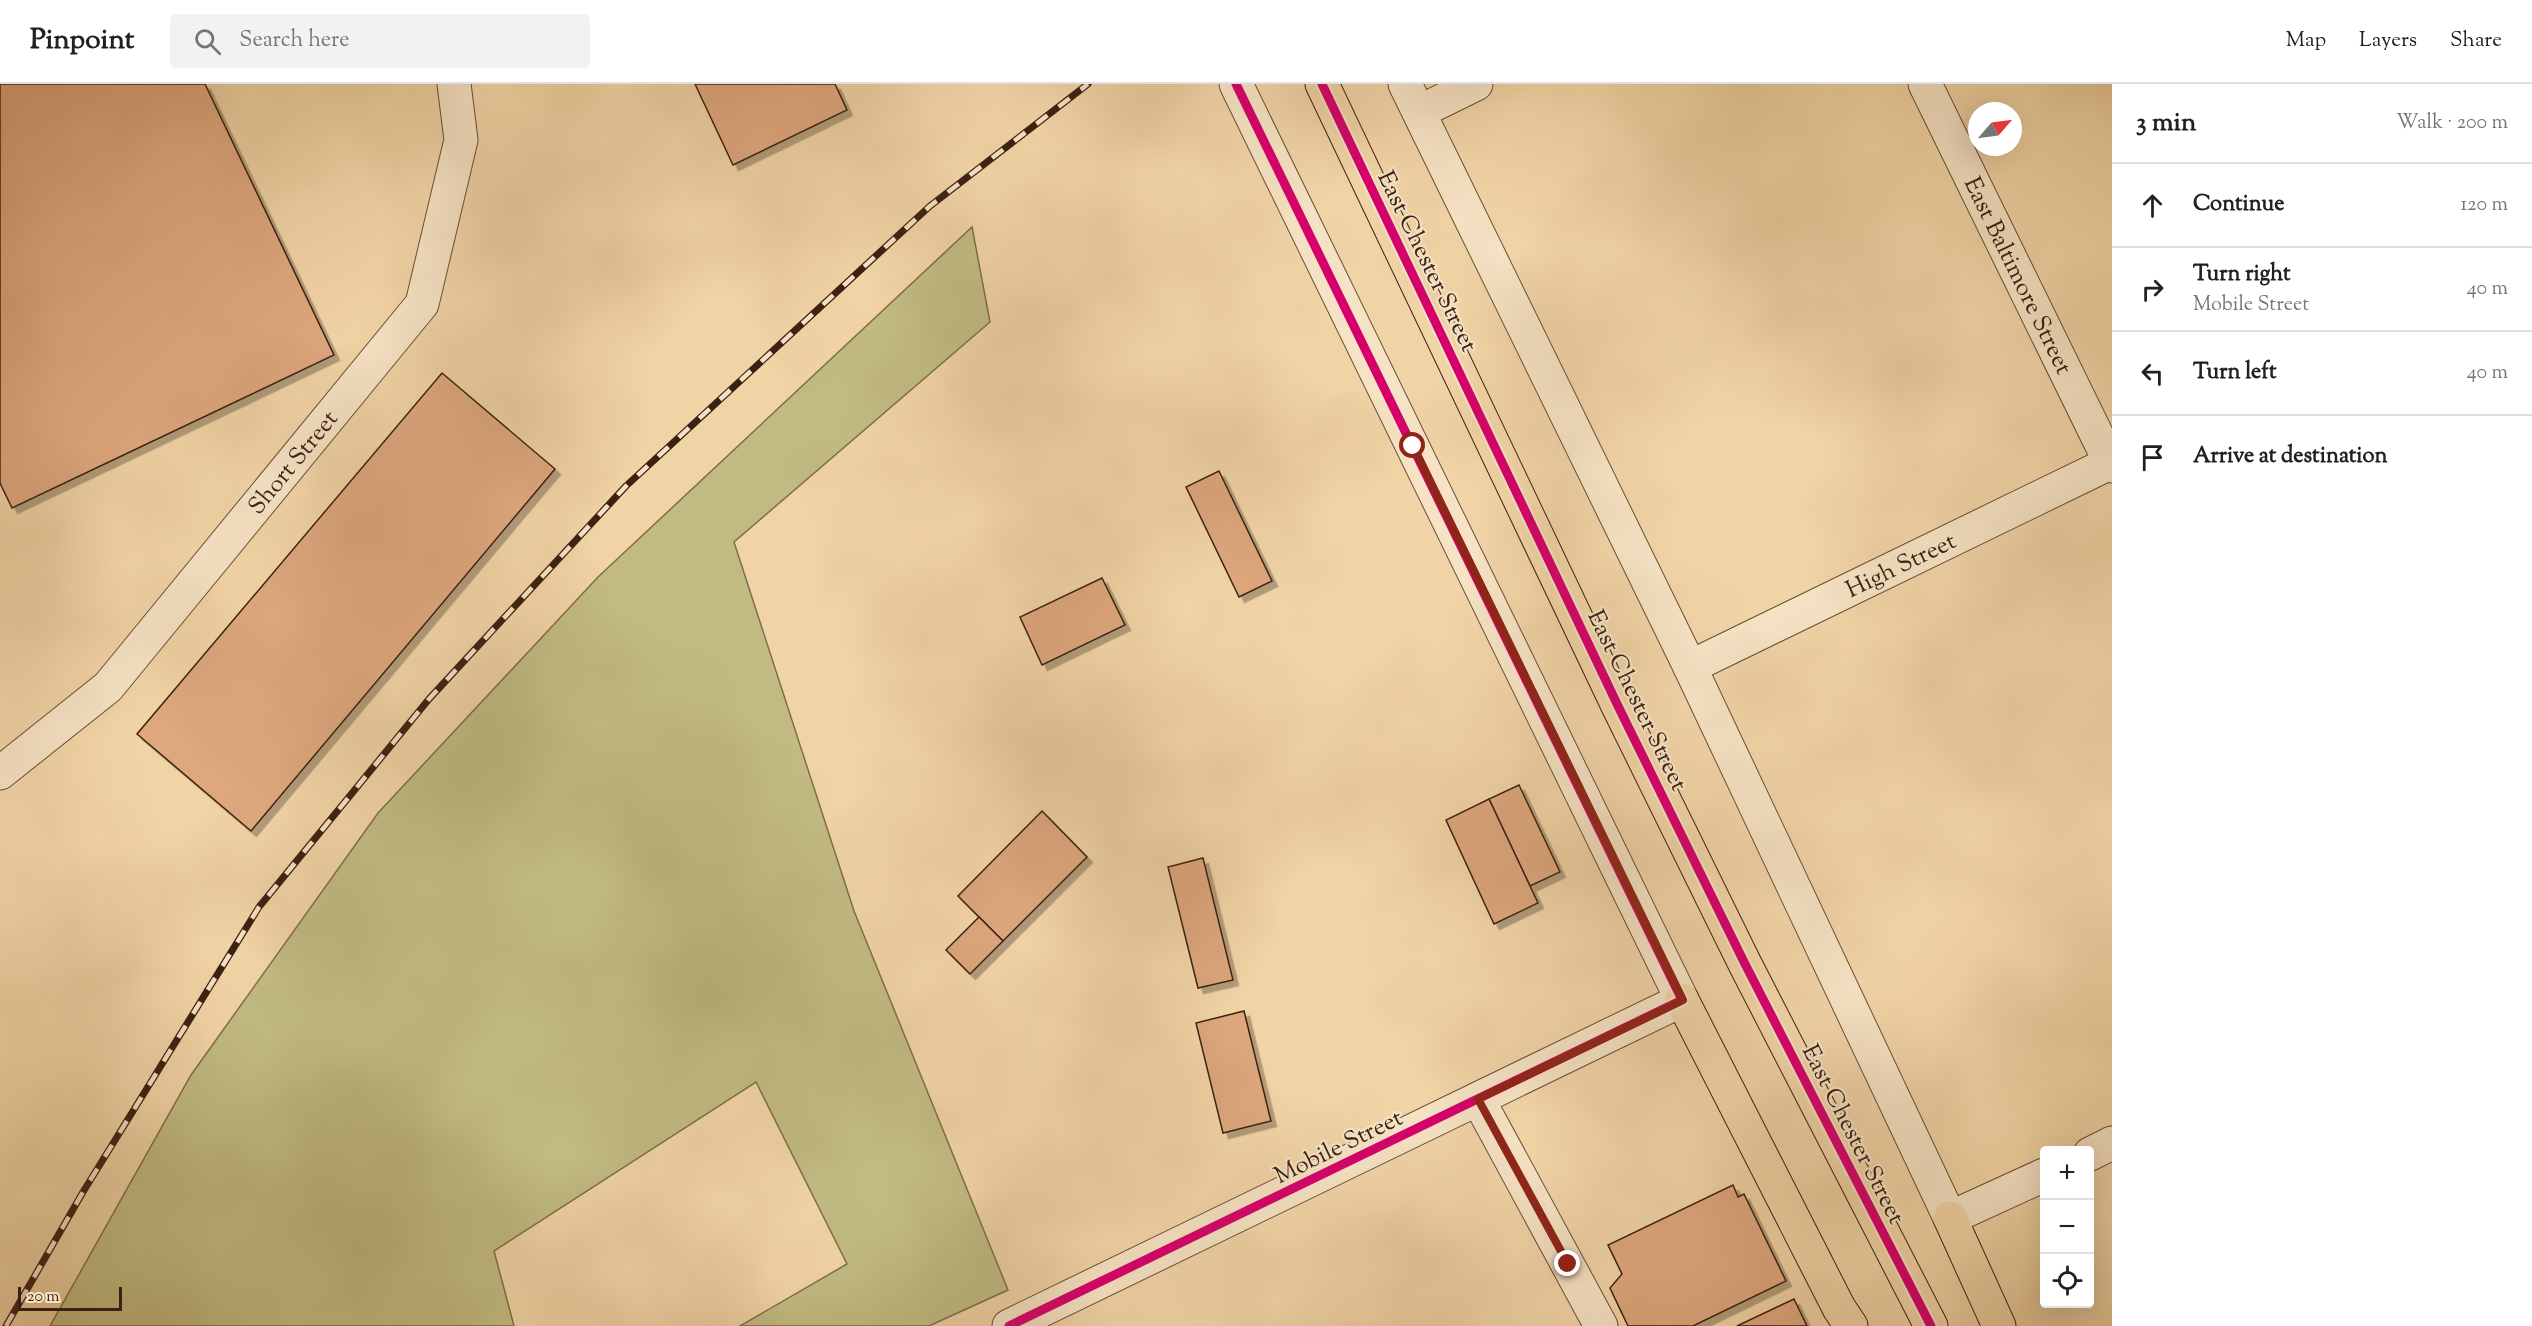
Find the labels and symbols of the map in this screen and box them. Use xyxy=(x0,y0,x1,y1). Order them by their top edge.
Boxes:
north arrow xyxy=(1968,102,2022,156)
street label: East Chester Street xyxy=(1368,166,1485,358)
street label: East Baltimore Street xyxy=(1954,172,2080,381)
street label: Short Street xyxy=(241,404,347,523)
route start xyxy=(1399,432,1425,458)
street label: High Street xyxy=(1841,525,1962,608)
street label: East Chester Street xyxy=(1578,605,1695,797)
street label: East Chester Street xyxy=(1792,1039,1912,1231)
street label: Mobile Street xyxy=(1269,1102,1409,1194)
route end xyxy=(1554,1250,1580,1276)
scale bar xyxy=(18,1284,122,1312)

